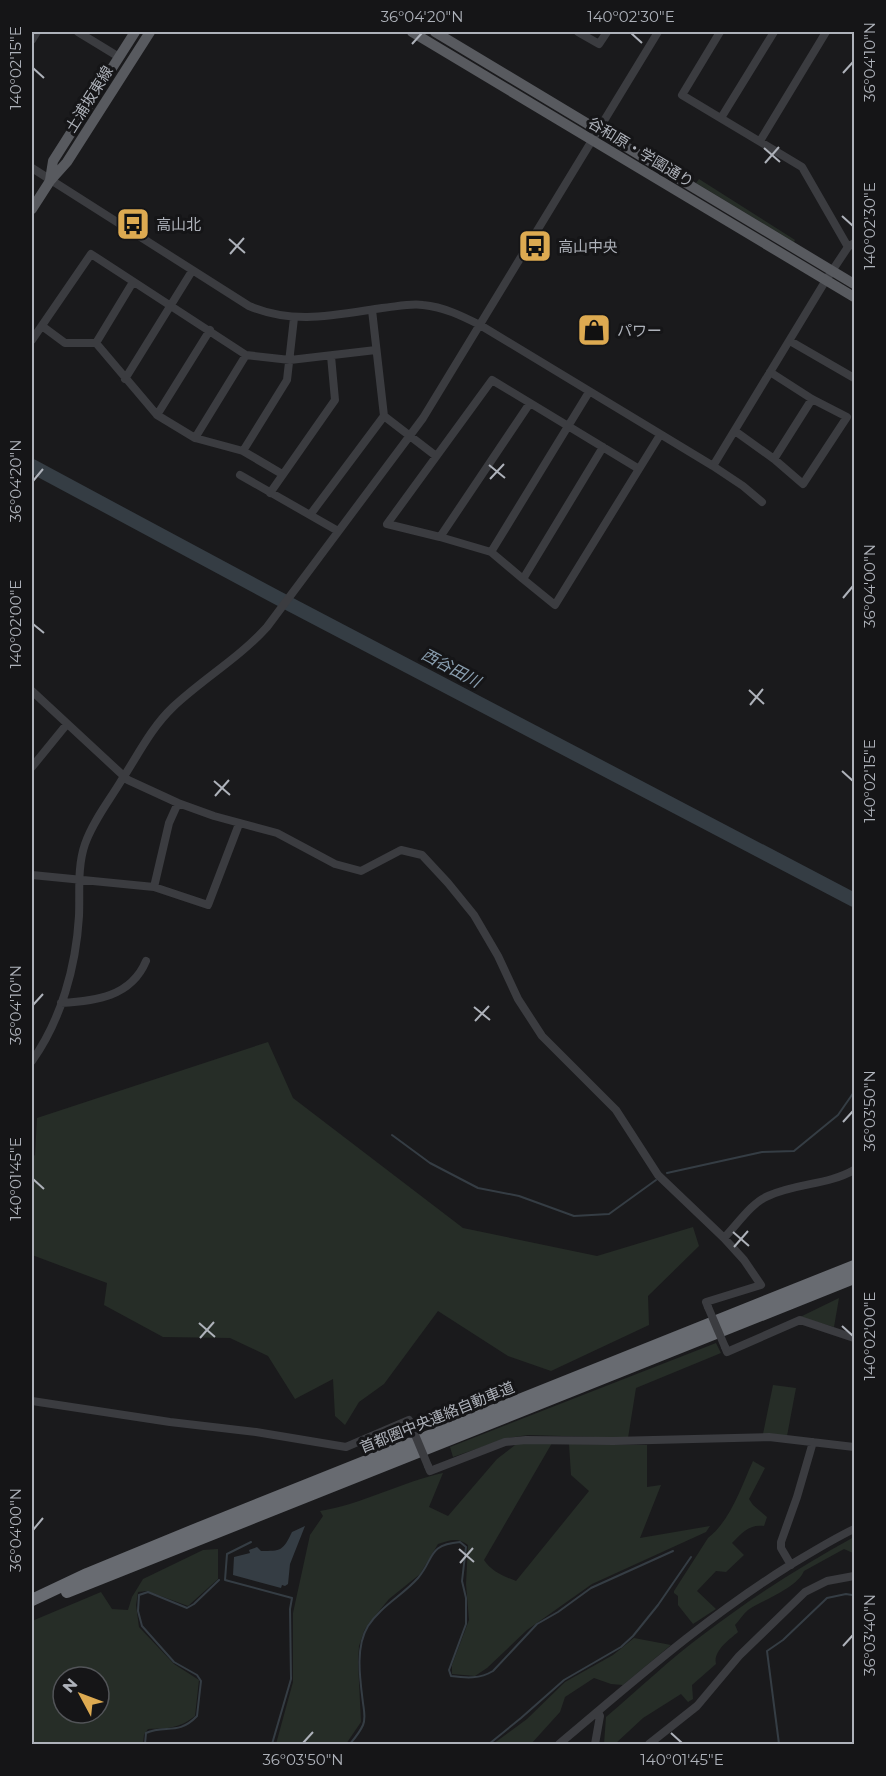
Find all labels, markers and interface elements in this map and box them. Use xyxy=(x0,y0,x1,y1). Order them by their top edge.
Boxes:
text: 36°04'20"N xyxy=(381,7,463,26)
text: 140°02'30"E xyxy=(587,7,675,26)
text: 36°04'10"N xyxy=(860,22,879,102)
text: 140°02'15"E xyxy=(6,26,25,110)
street label: 土浦坂東線 xyxy=(61,62,117,136)
street label: 谷和原・学園通り xyxy=(585,113,697,191)
text: 140°02'30"E xyxy=(860,182,879,270)
bus stop icon: 高山北 xyxy=(115,206,151,242)
place label: 高山北 xyxy=(156,215,201,234)
bus stop icon: 高山中央 xyxy=(517,228,553,264)
place label: 高山中央 xyxy=(558,237,618,256)
shop icon: パワー xyxy=(576,312,612,348)
place label: パワー xyxy=(617,321,662,340)
text: 36°04'20"N xyxy=(6,440,25,522)
text: 36°04'00"N xyxy=(860,544,879,628)
text: 140°02'00"E xyxy=(6,580,25,668)
water label: 西谷田川 xyxy=(418,645,485,692)
text: 140°02'15"E xyxy=(860,739,879,823)
text: 36°04'10"N xyxy=(6,965,25,1045)
text: 36°03'50"N xyxy=(860,1070,879,1152)
text: 140°01'45"E xyxy=(6,1137,25,1221)
text: 140°02'00"E xyxy=(860,1292,879,1380)
street label: 首都圏中央連絡自動車道 xyxy=(357,1377,517,1457)
text: 36°04'00"N xyxy=(6,1488,25,1572)
text: 36°03'40"N xyxy=(860,1594,879,1676)
north arrow xyxy=(51,1665,111,1725)
text: N xyxy=(59,1674,81,1697)
text: 36°03'50"N xyxy=(262,1750,344,1769)
text: 140°01'45"E xyxy=(640,1750,724,1769)

